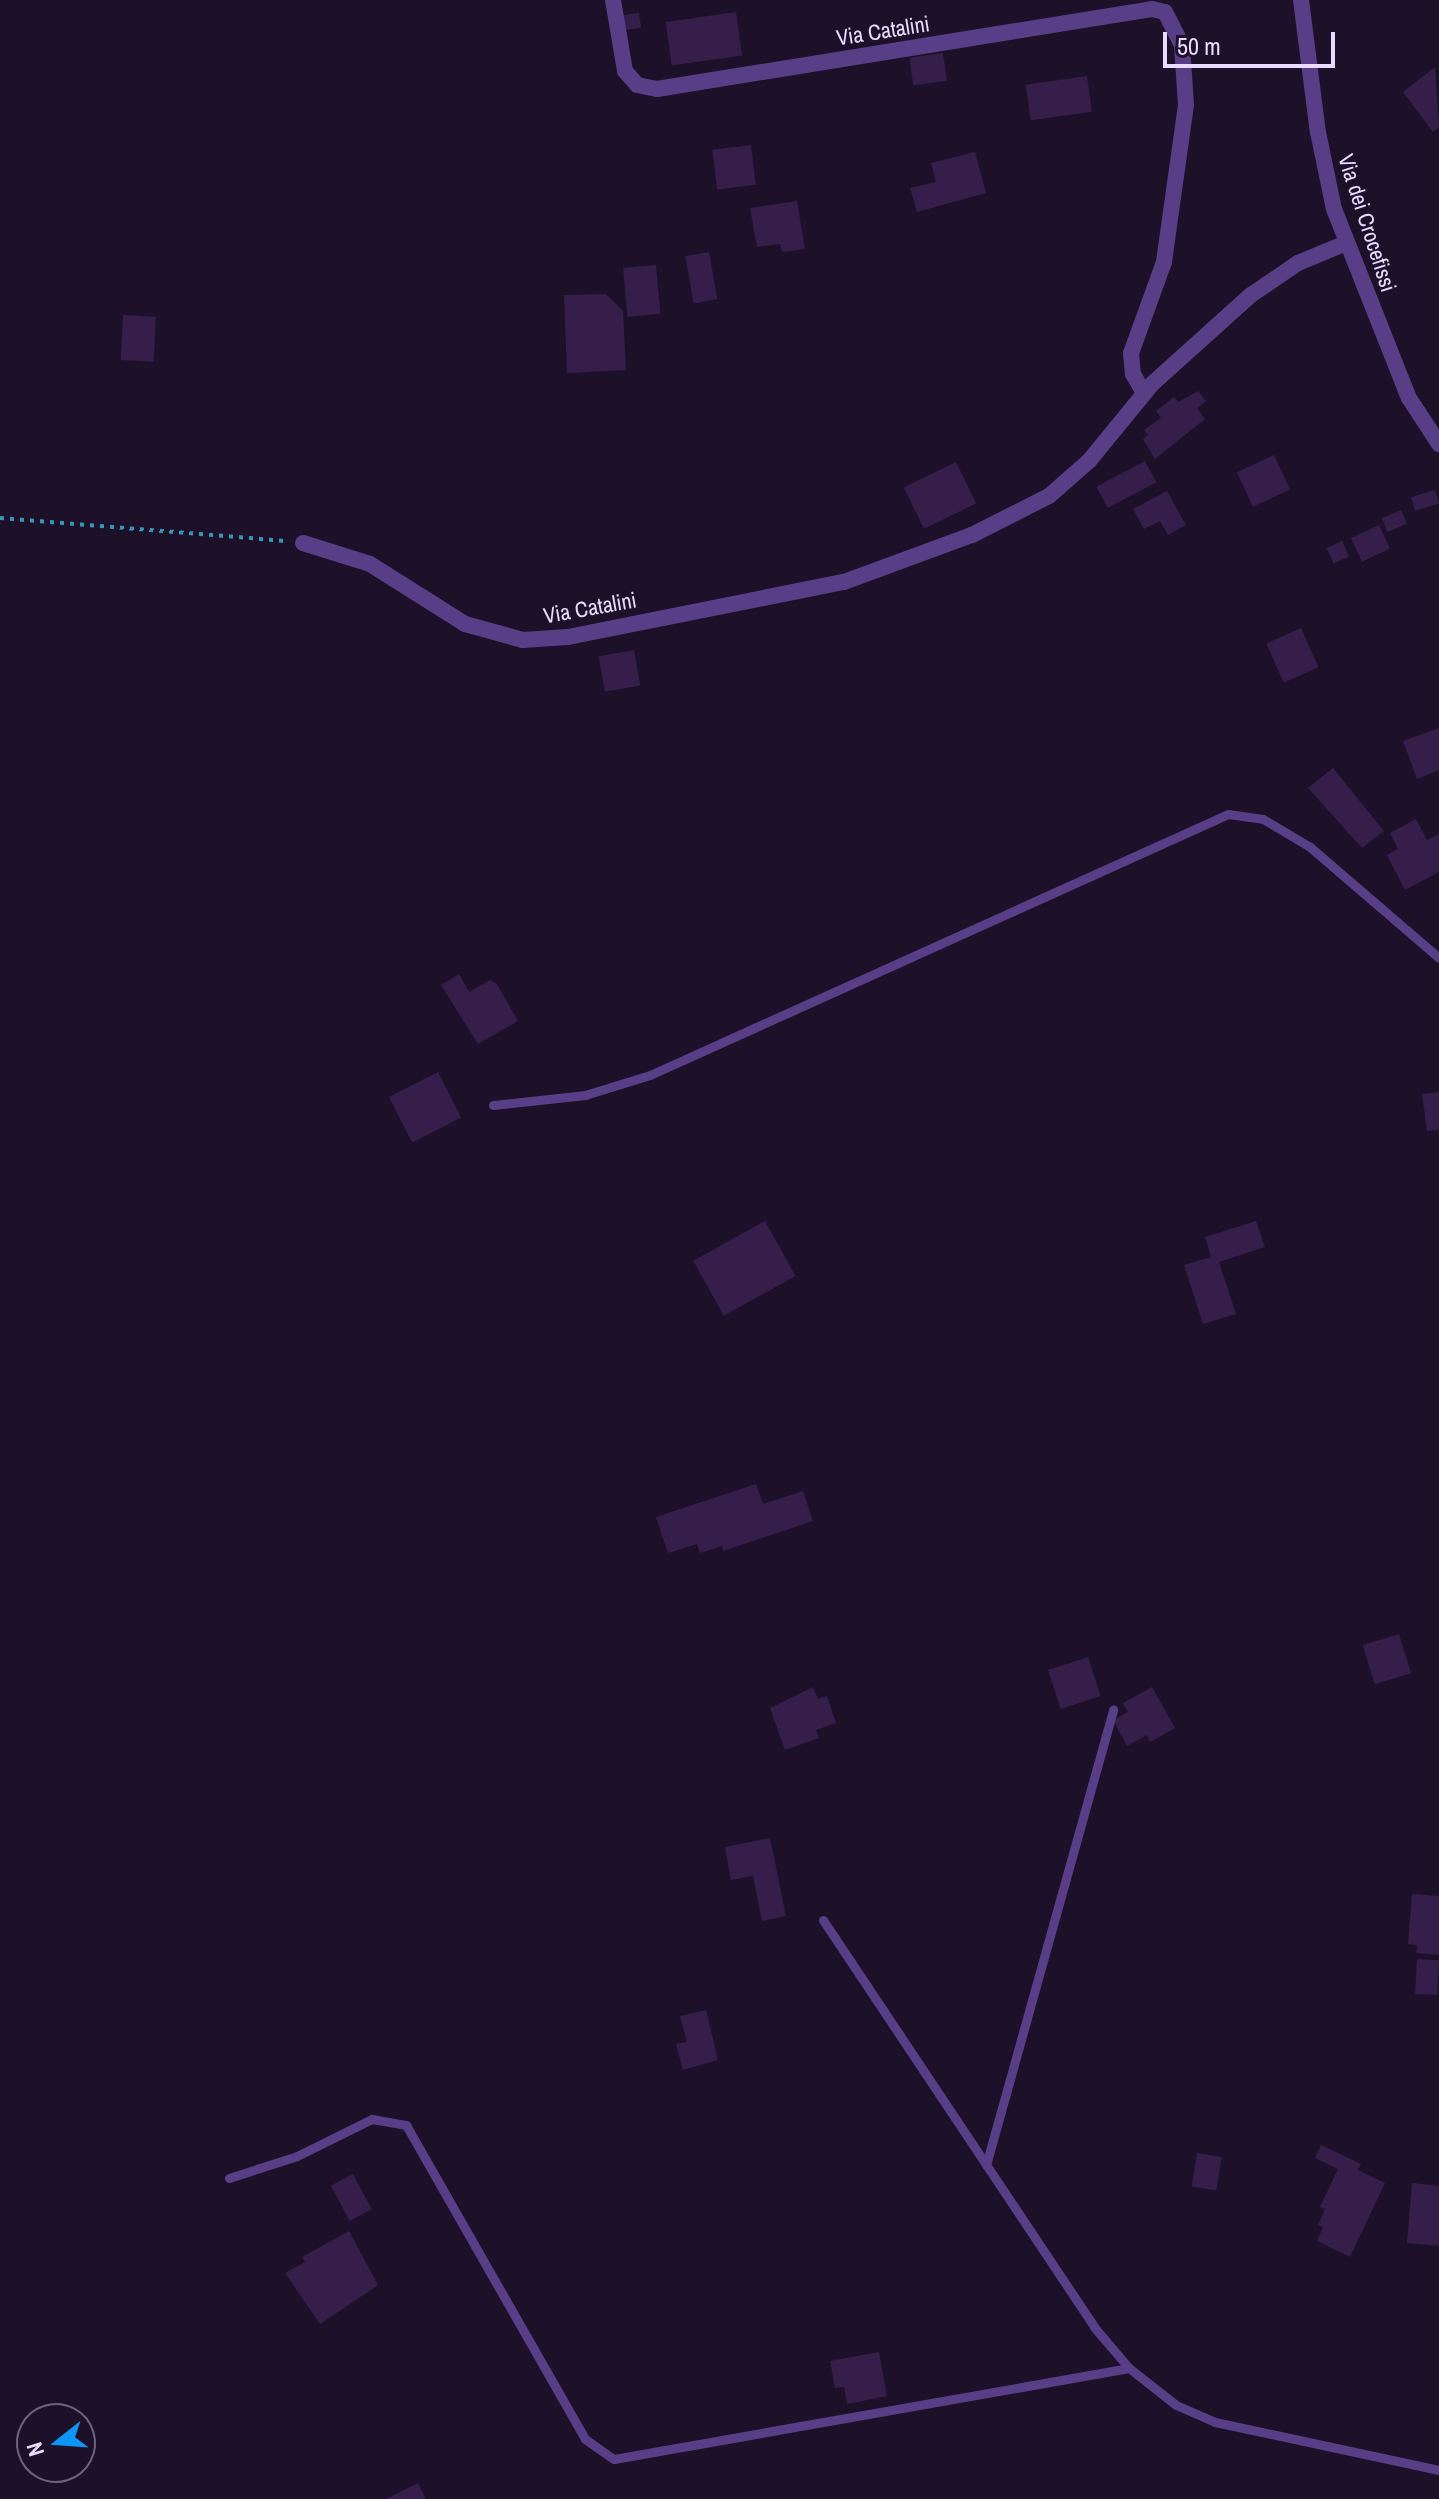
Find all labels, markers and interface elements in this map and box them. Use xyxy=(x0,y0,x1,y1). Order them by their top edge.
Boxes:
street label: Via Catalini xyxy=(835,11,931,51)
scale bar xyxy=(1167,16,1339,66)
text: 50 m xyxy=(1177,30,1221,62)
street label: Via dei Crocefissi xyxy=(1332,151,1402,295)
street label: Via Catalini xyxy=(541,587,639,629)
north arrow xyxy=(16,2403,96,2483)
text: N xyxy=(19,2439,51,2460)

